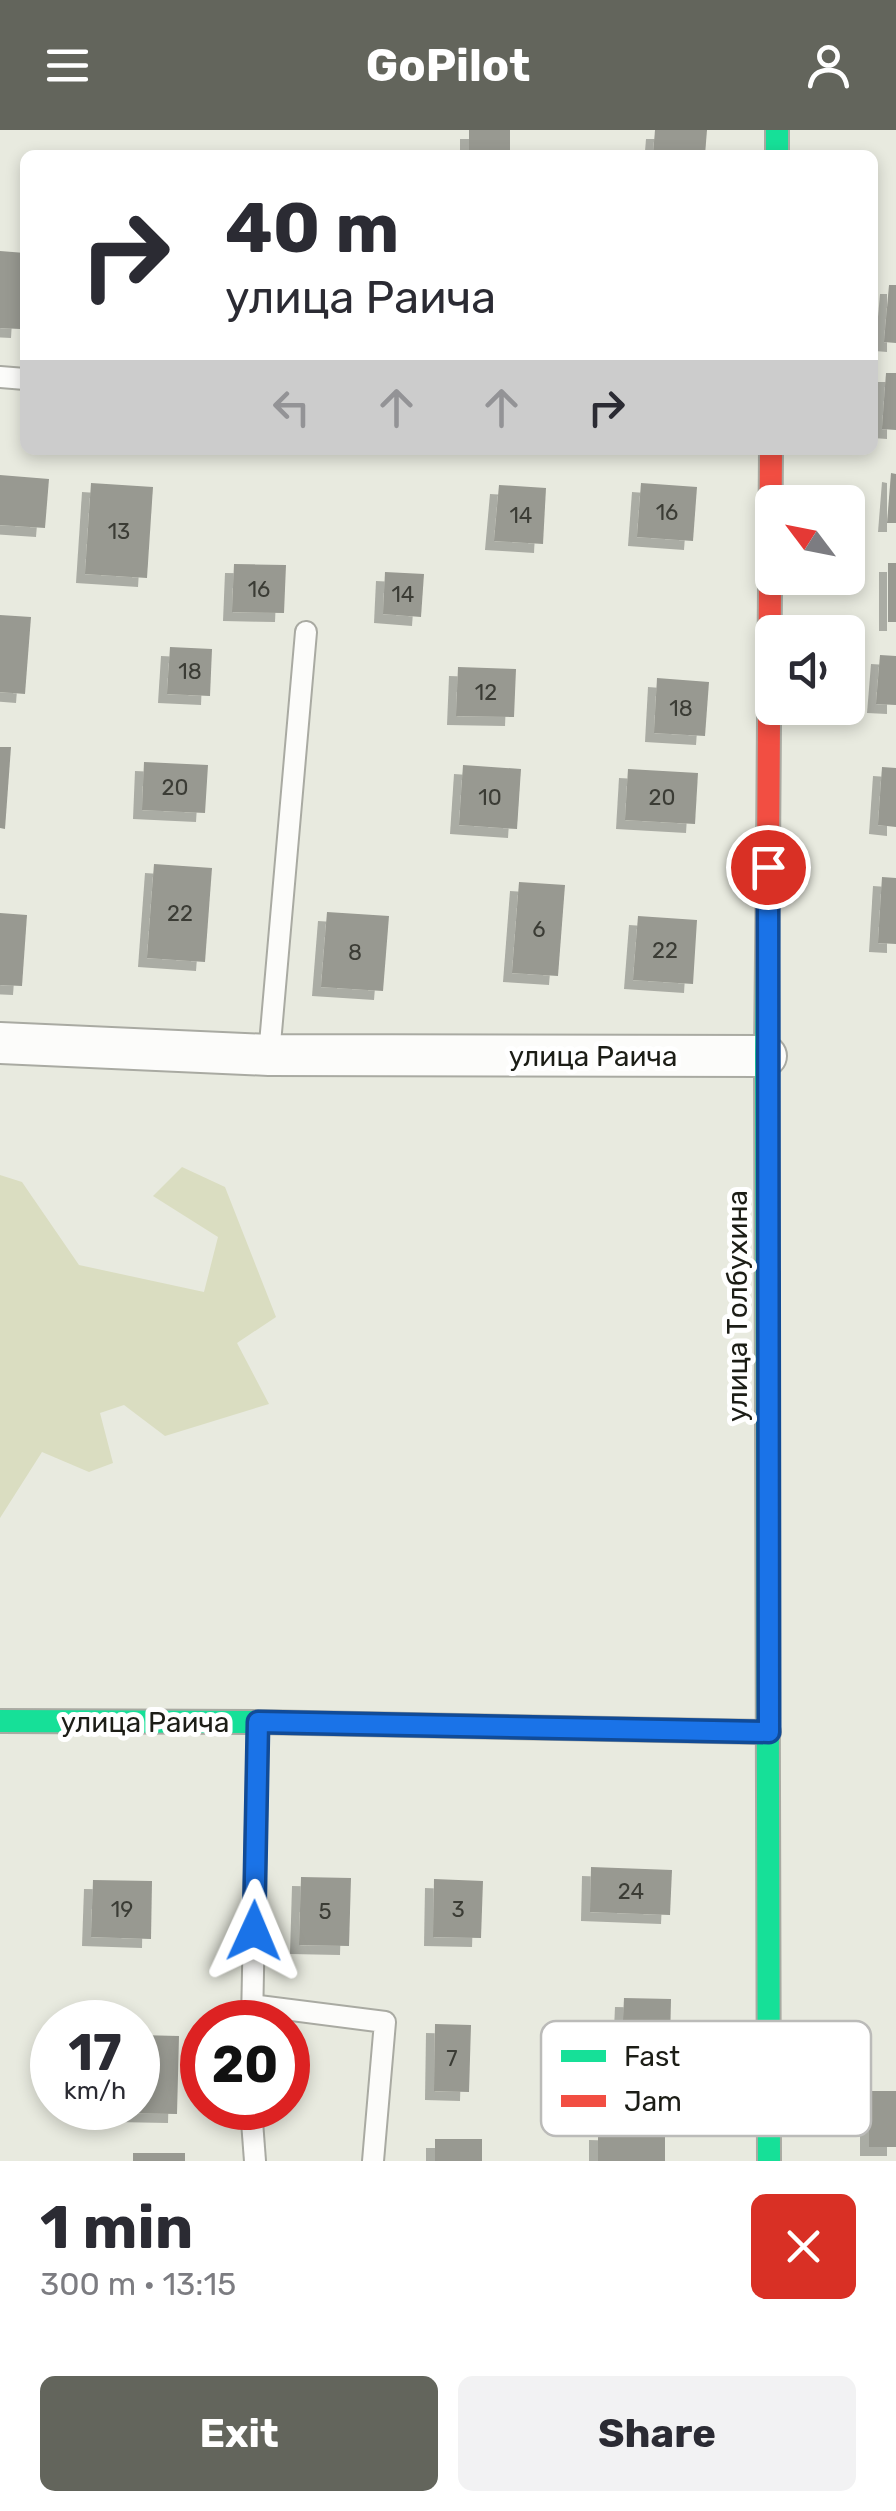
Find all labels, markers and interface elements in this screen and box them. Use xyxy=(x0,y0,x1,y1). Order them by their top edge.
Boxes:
icon: menu xyxy=(40,38,95,93)
icon: person xyxy=(801,38,856,93)
text: GoPilot xyxy=(366,39,530,92)
text: 40 m xyxy=(225,187,399,270)
icon: right xyxy=(60,190,190,320)
text: улица Раича xyxy=(225,271,496,324)
icon: left xyxy=(264,380,319,435)
icon: ahead xyxy=(369,380,424,435)
icon: ahead xyxy=(474,380,529,435)
icon: right xyxy=(579,380,634,435)
north arrow xyxy=(755,485,865,595)
map controls xyxy=(755,485,865,725)
house number: 16 xyxy=(656,499,678,526)
house number: 14 xyxy=(509,502,533,529)
house number: 13 xyxy=(108,518,130,545)
house number: 16 xyxy=(248,576,270,603)
house number: 14 xyxy=(391,581,415,608)
button: sound xyxy=(755,615,865,725)
house number: 18 xyxy=(178,658,202,685)
house number: 12 xyxy=(475,679,497,706)
house number: 18 xyxy=(669,695,693,722)
house number: 20 xyxy=(162,774,188,801)
house number: 10 xyxy=(478,784,502,811)
house number: 20 xyxy=(649,784,675,811)
pin xyxy=(726,825,811,910)
icon: arrive xyxy=(741,840,796,895)
house number: 22 xyxy=(167,900,193,927)
house number: 6 xyxy=(532,916,546,943)
house number: 22 xyxy=(652,937,678,964)
house number: 8 xyxy=(348,939,362,966)
street label: улица Раича xyxy=(509,1040,677,1073)
street label: улица Толбухина xyxy=(721,1190,754,1422)
street label: улица Раича xyxy=(61,1706,229,1739)
house number: 24 xyxy=(618,1878,644,1905)
position arrow xyxy=(202,1879,306,1983)
house number: 19 xyxy=(111,1896,133,1923)
house number: 3 xyxy=(451,1896,465,1923)
house number: 5 xyxy=(318,1898,332,1925)
speed limit sign: 20 xyxy=(180,2000,310,2130)
legend xyxy=(541,2021,871,2136)
text: 17 xyxy=(68,2023,122,2083)
text: Fast xyxy=(624,2040,680,2073)
house number: 7 xyxy=(446,2045,458,2072)
text: km/h xyxy=(64,2076,126,2105)
text: Jam xyxy=(624,2085,682,2118)
text: 1 min xyxy=(40,2192,193,2263)
button: close xyxy=(751,2194,856,2299)
text: 300 m · 13:15 xyxy=(40,2265,236,2303)
button: Exit xyxy=(40,2376,438,2491)
button: Share xyxy=(458,2376,856,2491)

